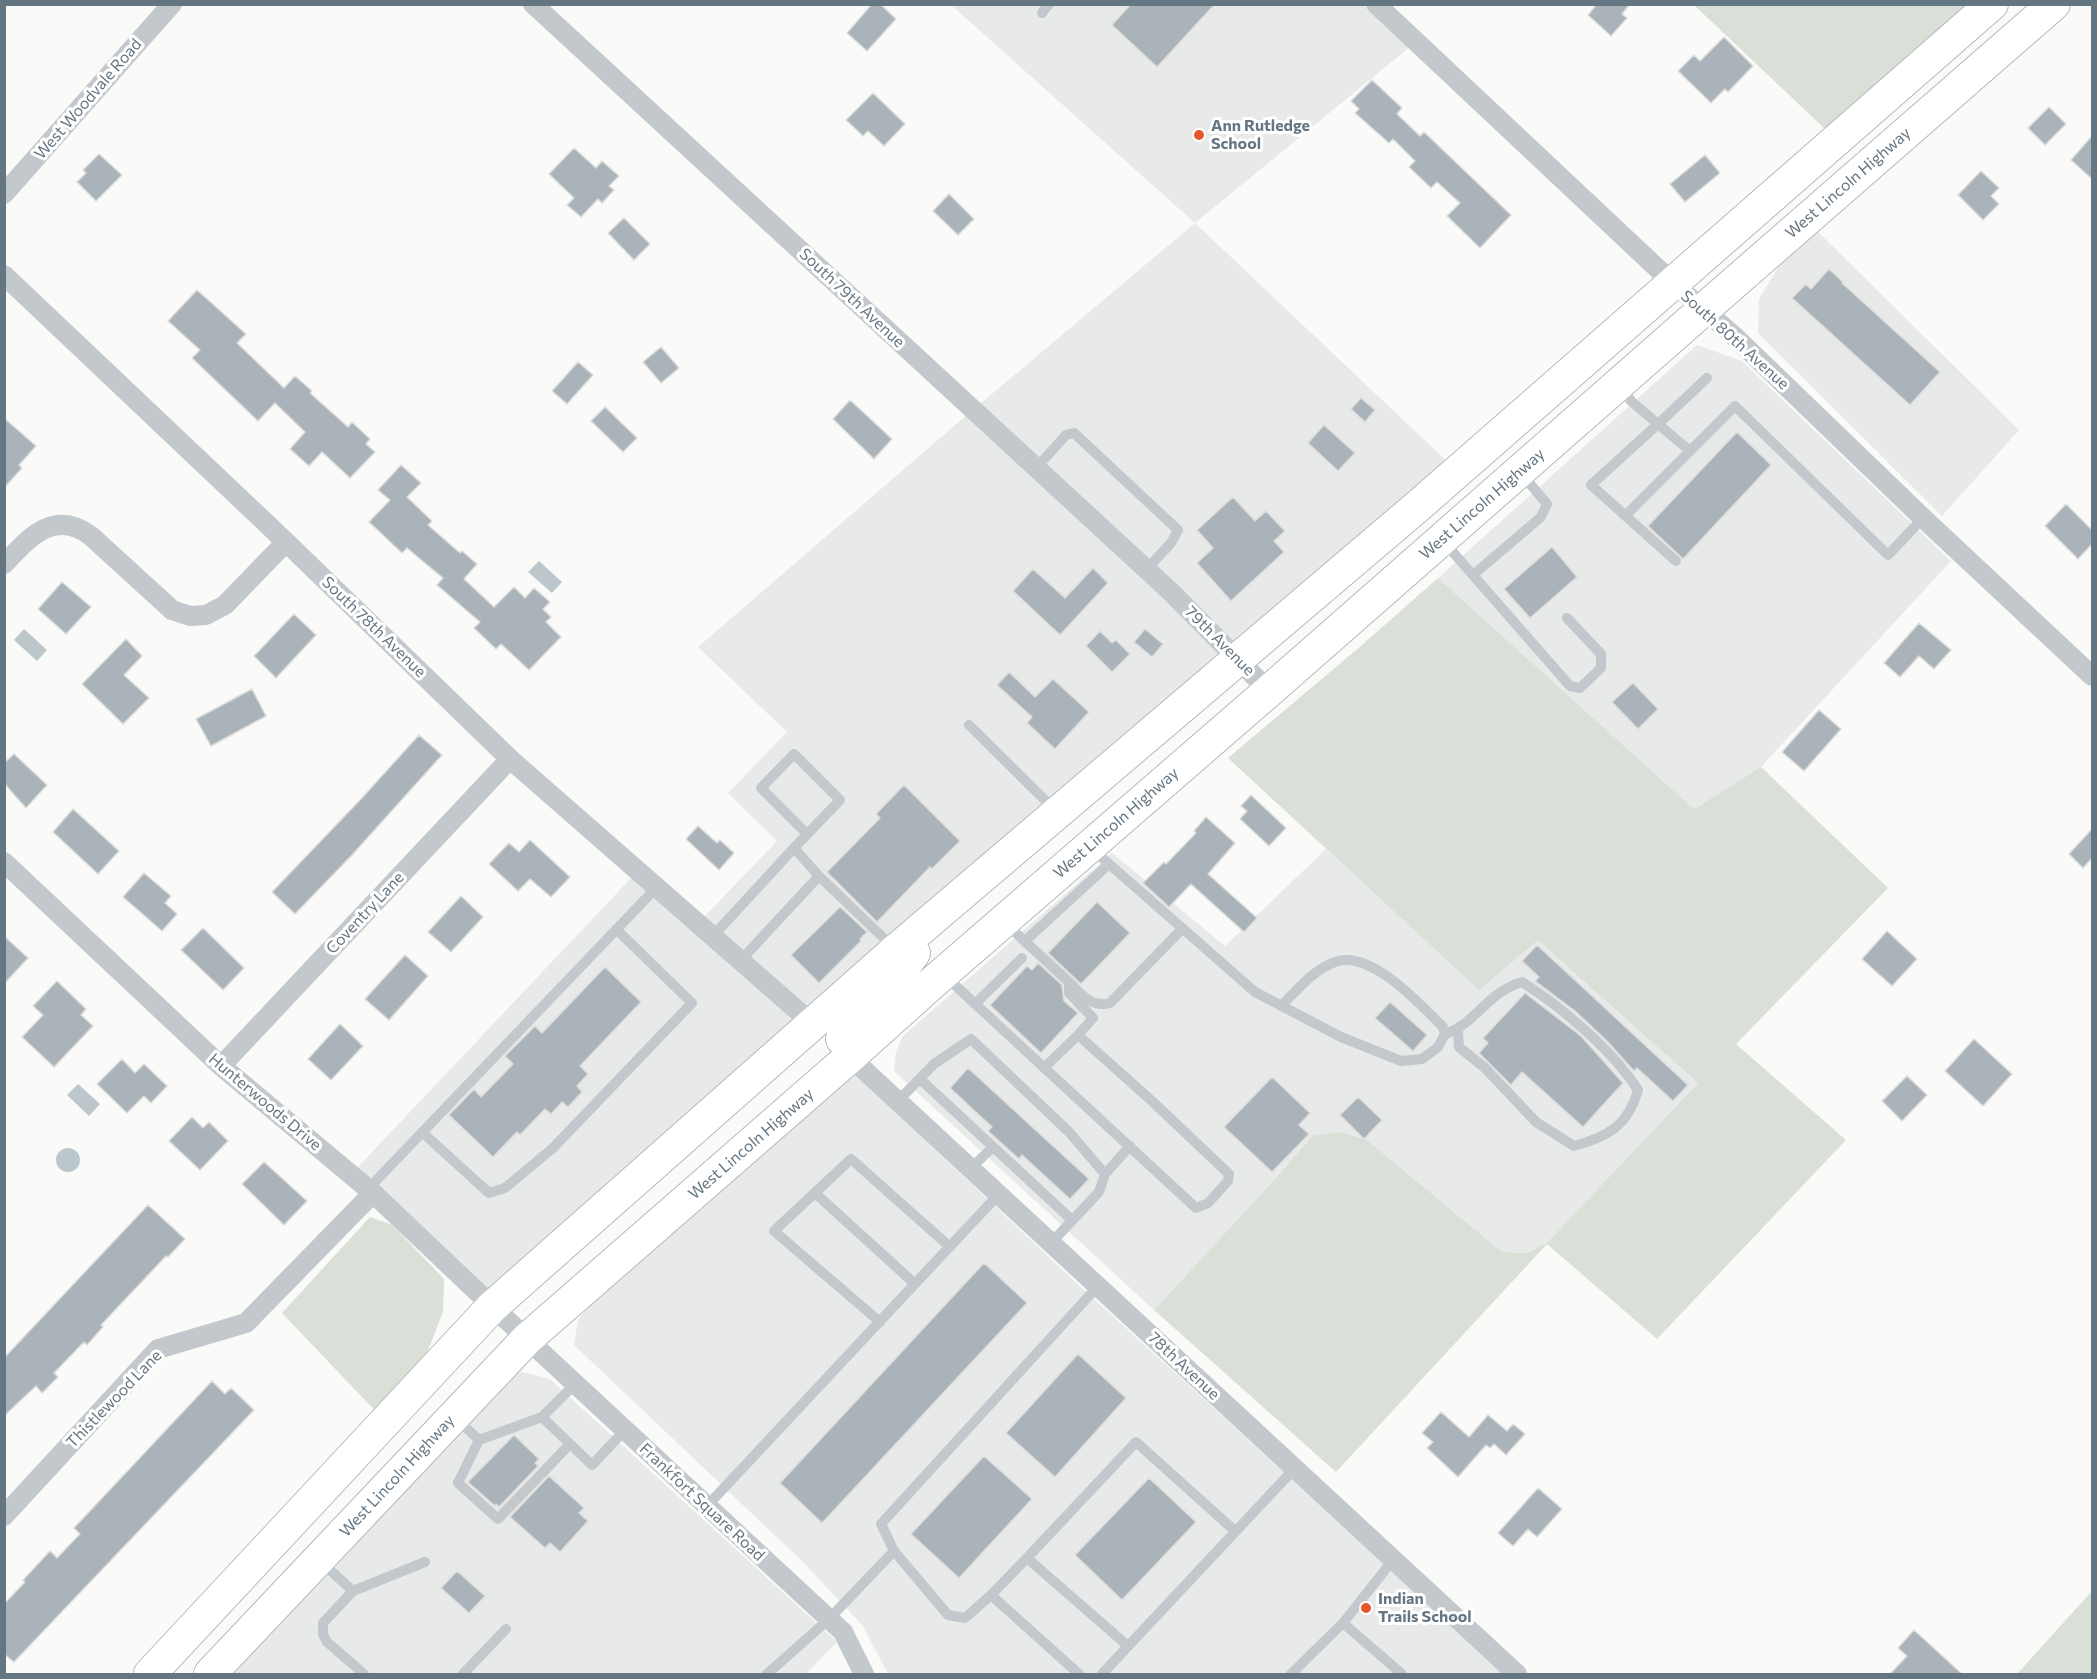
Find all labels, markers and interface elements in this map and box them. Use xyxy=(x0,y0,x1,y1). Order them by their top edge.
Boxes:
street label: West Woodvale Road xyxy=(30,35,146,163)
place label: Ann Rutledge School xyxy=(1211,116,1310,154)
street label: West Lincoln Highway xyxy=(1781,123,1915,243)
marker: Ann Rutledge School xyxy=(1192,128,1206,142)
street label: South 79th Avenue xyxy=(795,244,909,352)
street label: South 80th Avenue xyxy=(1677,286,1793,394)
street label: West Lincoln Highway xyxy=(1415,444,1549,564)
street label: South 78th Avenue xyxy=(318,573,430,681)
street label: 79th Avenue xyxy=(1181,602,1259,680)
street label: West Lincoln Highway xyxy=(1049,763,1183,883)
street label: Coventry Lane xyxy=(322,868,408,958)
street label: Hunterwoods Drive xyxy=(205,1049,325,1155)
street label: West Lincoln Highway xyxy=(684,1084,818,1204)
street label: 78th Avenue xyxy=(1144,1328,1224,1404)
street label: Thistlewood Lane xyxy=(62,1346,166,1452)
street label: West Lincoln Highway xyxy=(336,1411,458,1541)
street label: Frankfort Square Road xyxy=(636,1439,768,1565)
place label: Indian Trails School xyxy=(1378,1589,1472,1627)
marker: Indian Trails School xyxy=(1359,1601,1373,1615)

